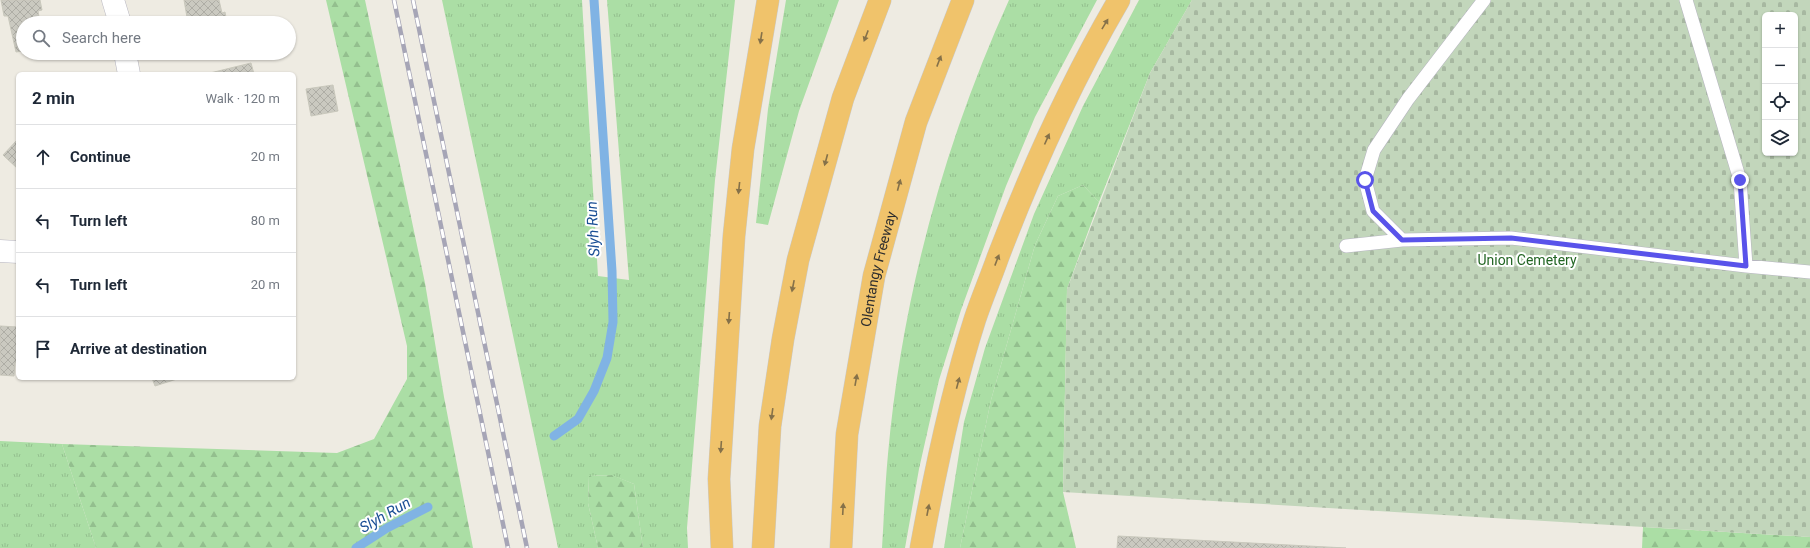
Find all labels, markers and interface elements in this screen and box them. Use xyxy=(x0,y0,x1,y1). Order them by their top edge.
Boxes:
map controls xyxy=(1762,12,1798,156)
button: + xyxy=(1762,12,1798,48)
search box xyxy=(16,16,296,60)
one-way arrow xyxy=(1101,18,1108,30)
icon: search xyxy=(30,27,52,49)
text: Search here xyxy=(62,29,141,47)
one-way arrow xyxy=(863,31,869,43)
one-way arrow xyxy=(758,32,764,45)
button: − xyxy=(1762,48,1798,84)
one-way arrow xyxy=(937,55,943,67)
button: locate xyxy=(1762,84,1798,120)
text: 2 min xyxy=(32,88,75,108)
text: Walk · 120 m xyxy=(205,91,280,106)
button: layers xyxy=(1762,120,1798,156)
one-way arrow xyxy=(1044,133,1050,145)
icon: ahead xyxy=(32,146,54,168)
text: Continue xyxy=(70,148,131,166)
text: 20 m xyxy=(251,149,280,164)
one-way arrow xyxy=(822,154,828,166)
route start xyxy=(1356,171,1374,189)
route end xyxy=(1731,171,1749,189)
one-way arrow xyxy=(896,179,902,191)
one-way arrow xyxy=(736,182,743,194)
water label: Slyh Run xyxy=(583,201,603,257)
street label: Olentangy Freeway xyxy=(857,209,899,328)
icon: left xyxy=(32,210,54,232)
text: Turn left xyxy=(70,212,127,230)
text: 80 m xyxy=(251,213,280,228)
park label: Union Cemetery xyxy=(1477,252,1577,268)
one-way arrow xyxy=(995,253,1001,265)
icon: left xyxy=(32,274,54,296)
text: Turn left xyxy=(70,276,127,294)
text: 20 m xyxy=(251,277,280,292)
one-way arrow xyxy=(790,279,796,292)
one-way arrow xyxy=(726,312,733,324)
icon: arrive xyxy=(32,338,54,360)
text: Arrive at destination xyxy=(70,340,207,358)
one-way arrow xyxy=(853,374,859,386)
one-way arrow xyxy=(955,377,961,389)
one-way arrow xyxy=(769,408,775,420)
one-way arrow xyxy=(718,441,725,453)
water label: Slyh Run xyxy=(356,493,414,537)
one-way arrow xyxy=(839,503,846,515)
one-way arrow xyxy=(925,504,931,516)

